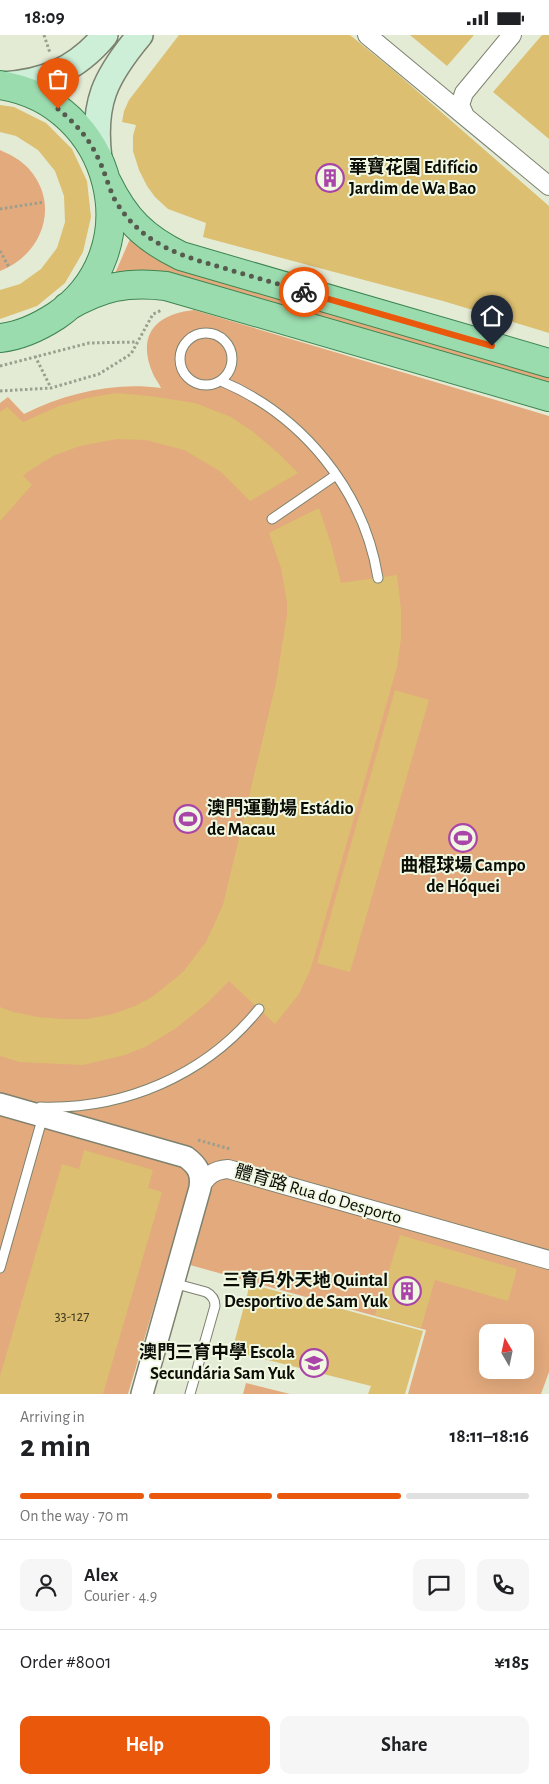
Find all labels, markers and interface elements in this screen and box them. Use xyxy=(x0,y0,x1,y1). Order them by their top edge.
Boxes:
text: 18:09 xyxy=(25,8,65,27)
pin xyxy=(37,58,79,109)
icon: bag xyxy=(44,65,72,93)
place label: 華寶花園 Edifício Jardim de Wa Bao xyxy=(349,156,478,198)
building icon: 華寶花園 Edifício Jardim de Wa Bao xyxy=(315,163,345,193)
courier xyxy=(279,267,329,317)
icon: bike xyxy=(290,278,318,306)
pin xyxy=(471,295,513,346)
icon: home xyxy=(478,302,506,330)
place label: 澳門運動場 Estádio de Macau xyxy=(207,798,354,839)
sports icon: 澳門運動場 Estádio de Macau xyxy=(173,804,203,834)
sports icon: 曲棍球場 Campo de Hóquei xyxy=(448,823,478,853)
place label: 曲棍球場 Campo de Hóquei xyxy=(400,856,526,896)
street label: 體育路 Rua do Desporto xyxy=(232,1161,404,1228)
place label: 三育戶外天地 Quintal Desportivo de Sam Yuk xyxy=(223,1270,388,1311)
building icon: 三育戶外天地 Quintal Desportivo de Sam Yuk xyxy=(392,1276,422,1306)
house number: 33-127 xyxy=(54,1309,90,1324)
north arrow xyxy=(479,1324,534,1379)
map controls xyxy=(479,1324,534,1379)
place label: 澳門三育中學 Escola Secundária Sam Yuk xyxy=(139,1342,295,1383)
school or university icon: 澳門三育中學 Escola Secundária Sam Yuk xyxy=(299,1348,329,1378)
text: Arriving in xyxy=(20,1409,85,1425)
text: 18:11–18:16 xyxy=(449,1427,529,1446)
text: 2 min xyxy=(20,1430,91,1462)
text: On the way · 70 m xyxy=(20,1508,129,1524)
button: person xyxy=(20,1559,72,1611)
button: chat xyxy=(413,1559,465,1611)
button: phone xyxy=(477,1559,529,1611)
text: Alex xyxy=(84,1566,118,1585)
text: Courier · 4.9 xyxy=(84,1588,157,1604)
text: Order #8001 xyxy=(20,1653,111,1672)
text: ¥185 xyxy=(495,1653,529,1672)
button: Help xyxy=(20,1716,270,1774)
button: Share xyxy=(280,1716,529,1774)

